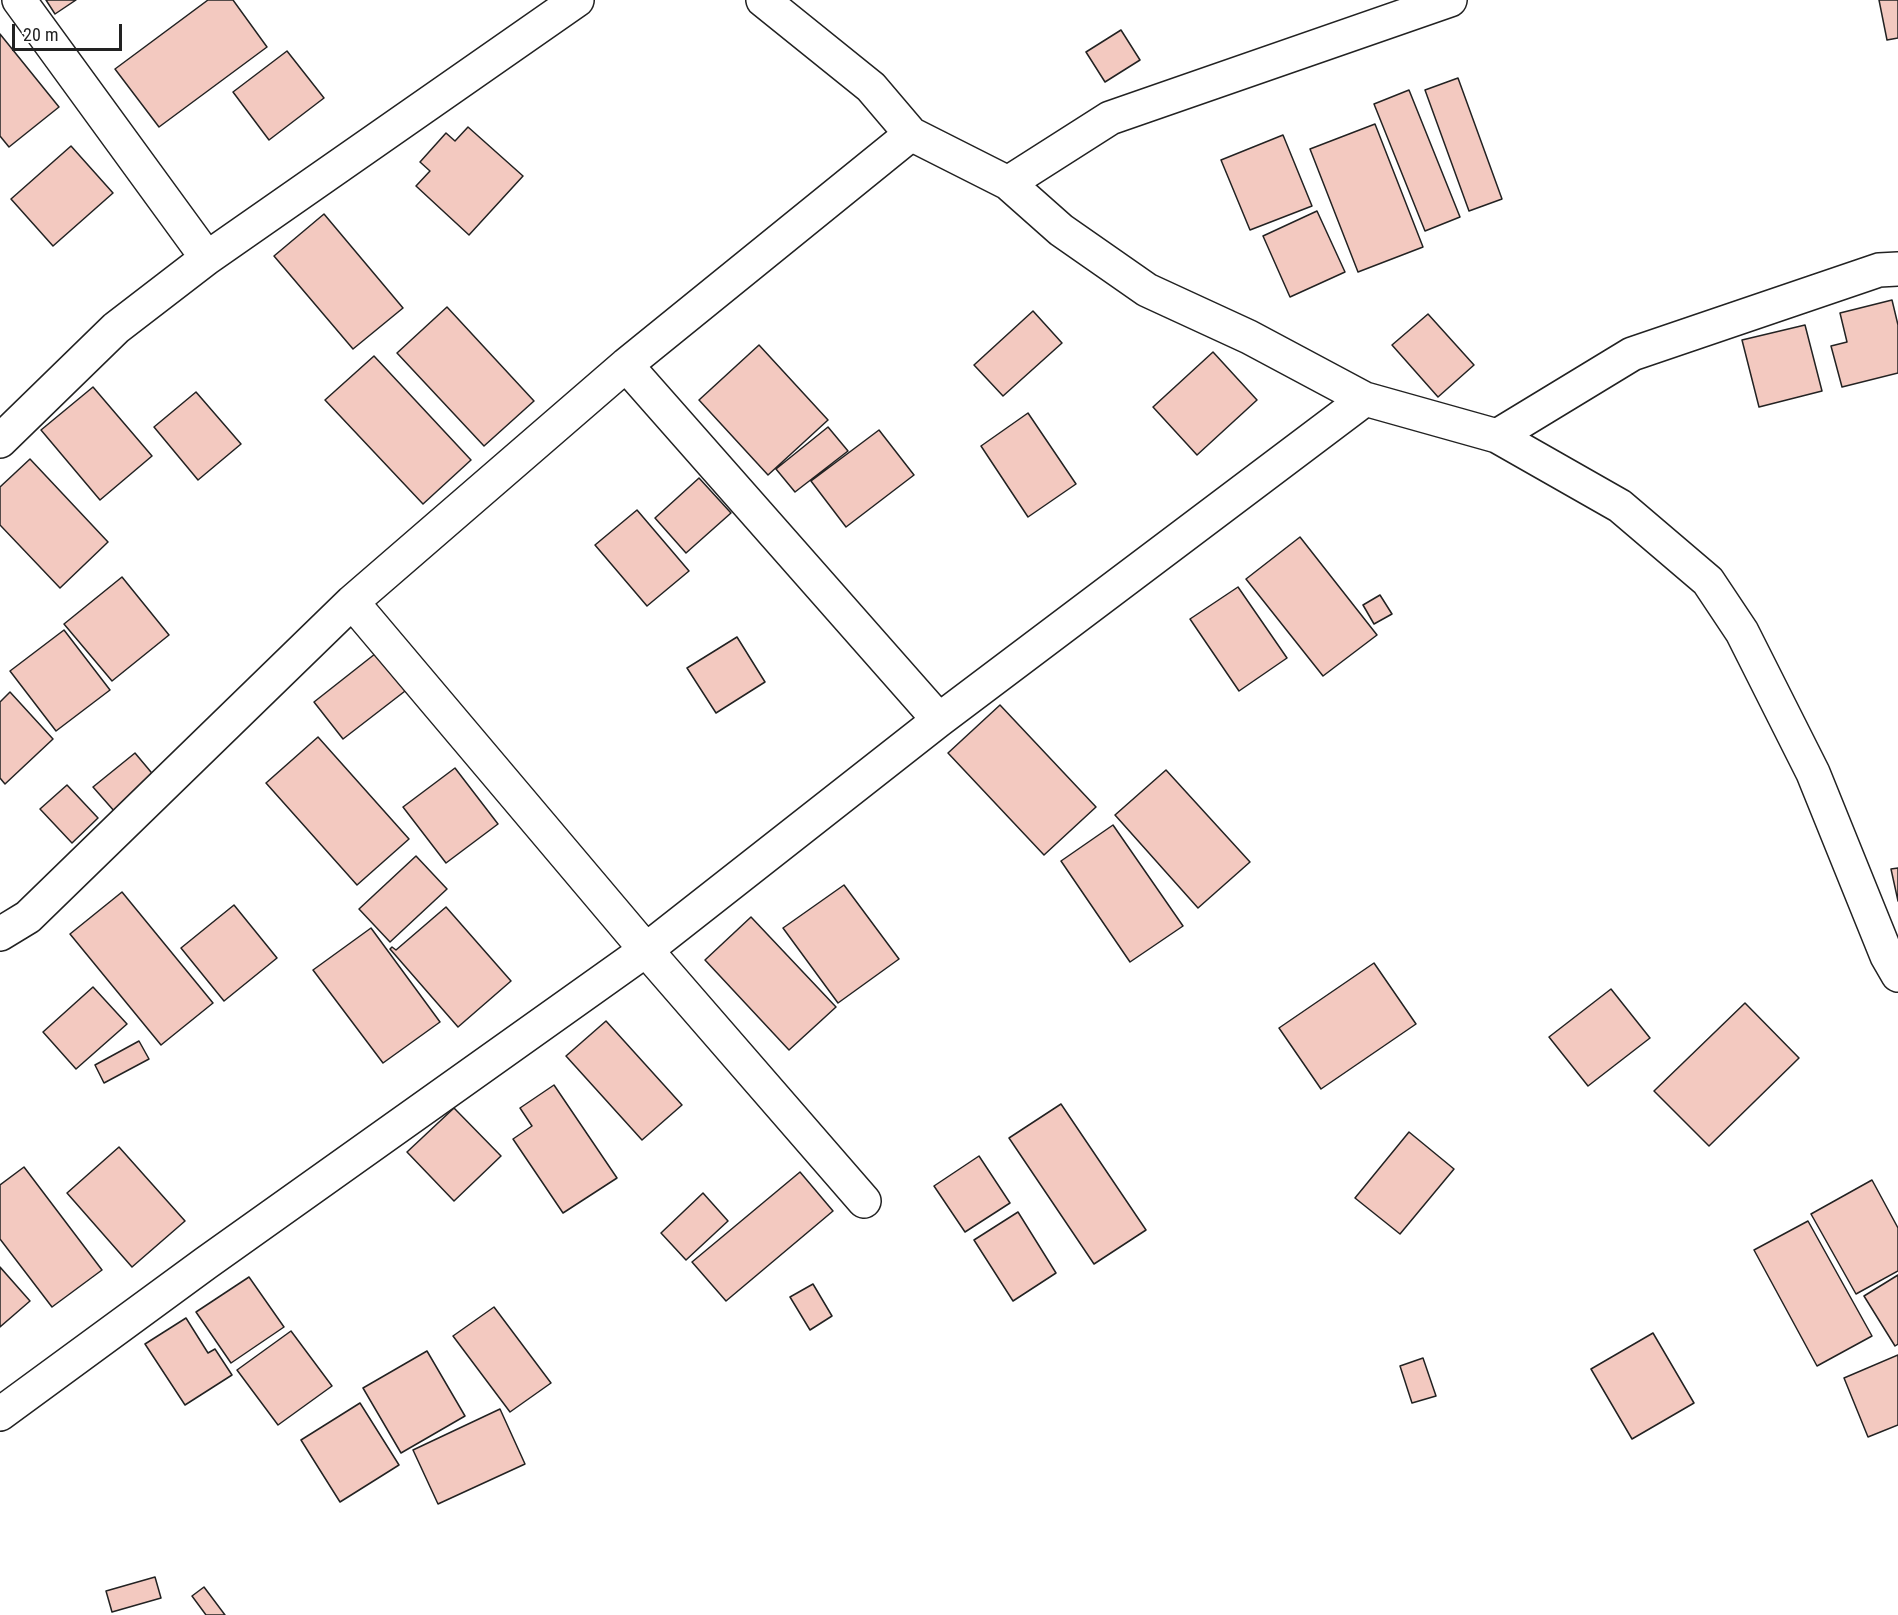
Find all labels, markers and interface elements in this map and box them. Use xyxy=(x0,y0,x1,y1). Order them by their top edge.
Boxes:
scale bar xyxy=(15,12,124,50)
text: 20 m xyxy=(23,24,58,45)

